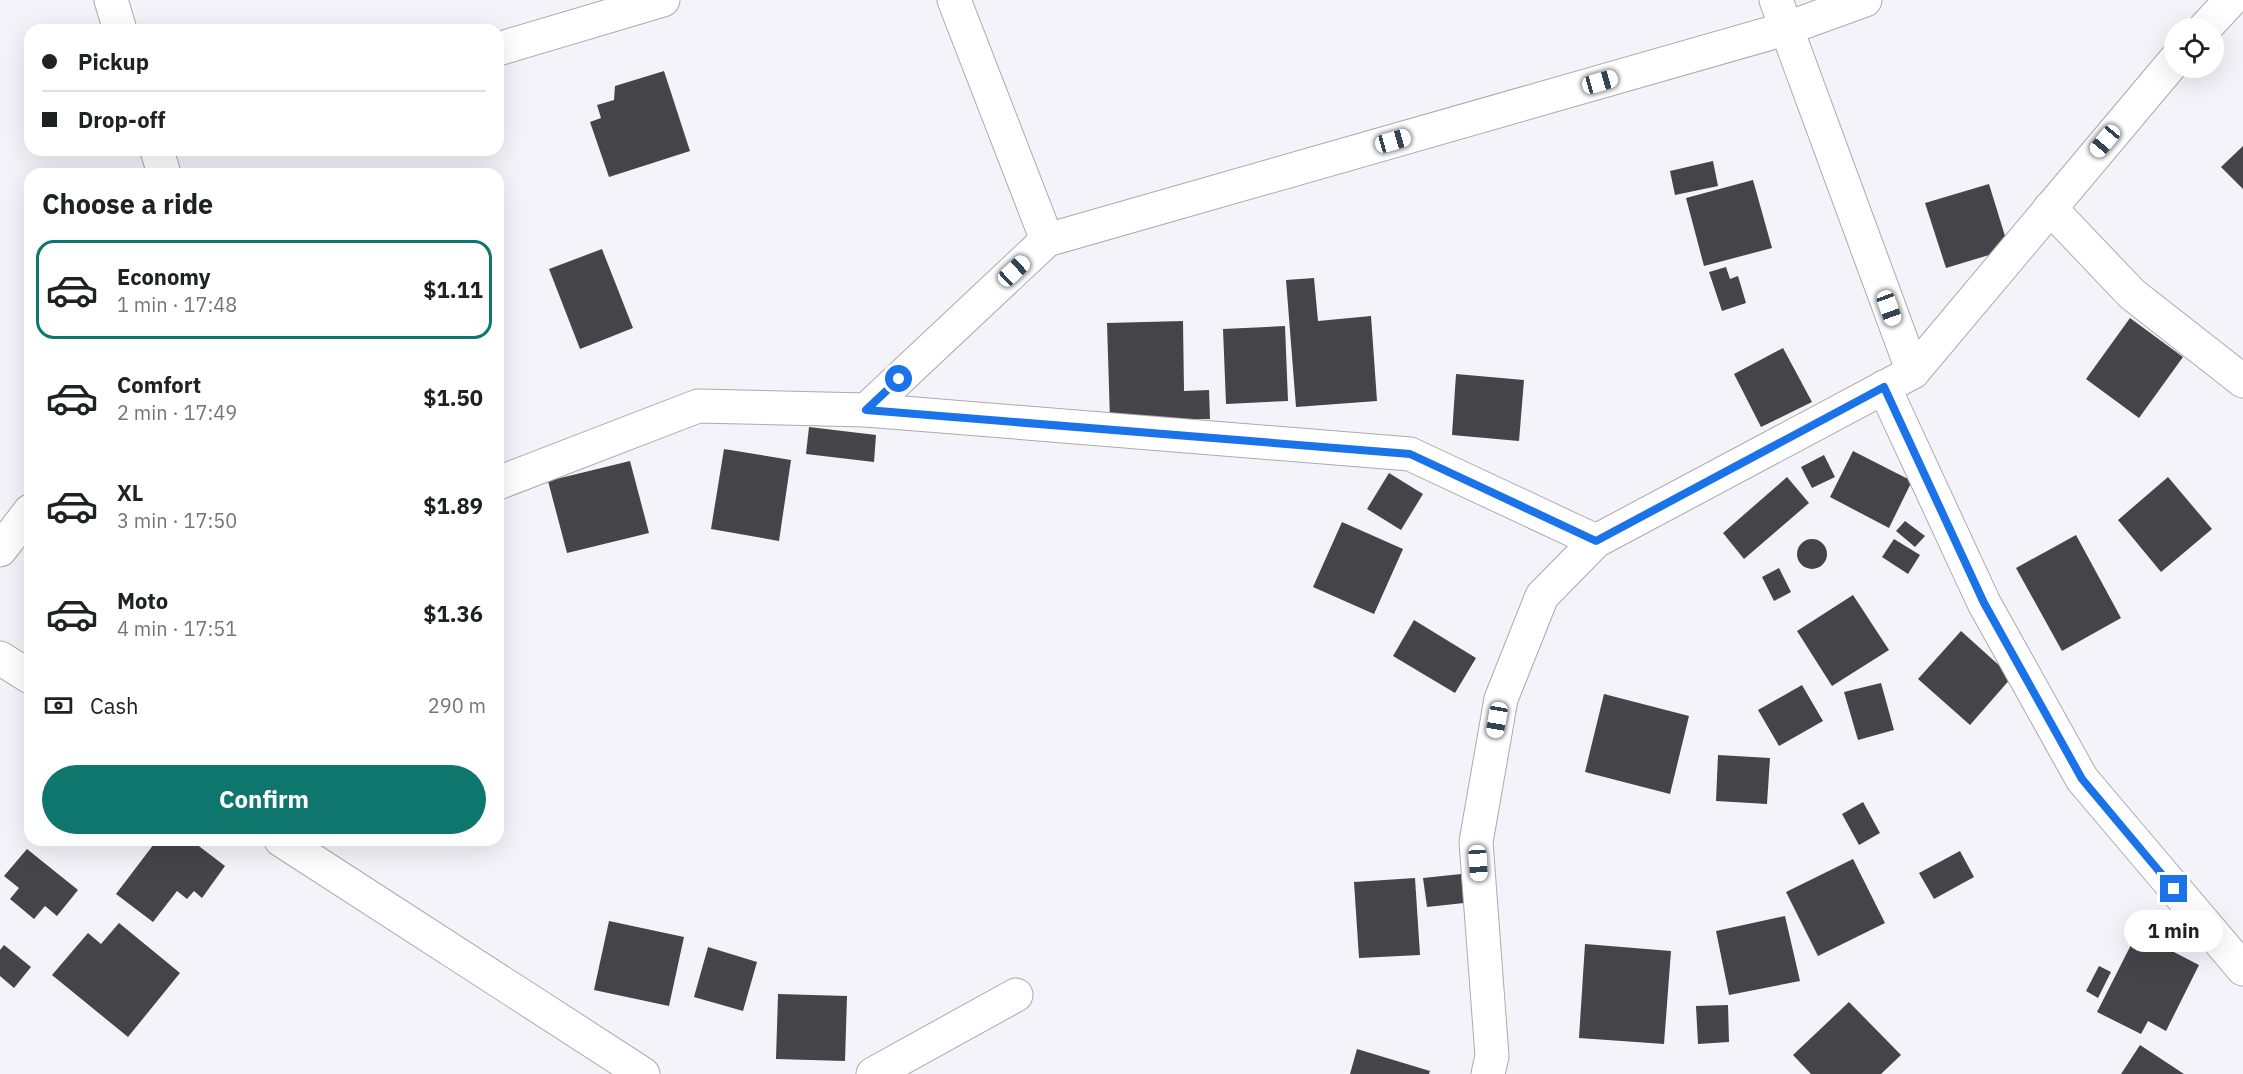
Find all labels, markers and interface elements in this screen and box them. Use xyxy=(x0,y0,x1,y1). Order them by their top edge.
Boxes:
map controls xyxy=(2164,18,2224,78)
button: locate xyxy=(2164,18,2224,78)
text: Pickup xyxy=(78,47,149,76)
car xyxy=(1580,68,1620,96)
text: Drop-off xyxy=(78,105,165,134)
car xyxy=(2087,121,2123,161)
car xyxy=(1373,127,1413,155)
text: Choose a ride xyxy=(42,186,213,221)
car xyxy=(995,252,1033,290)
text: Economy xyxy=(117,262,211,291)
icon: car xyxy=(45,263,99,317)
text: $1.11 xyxy=(423,275,483,304)
car xyxy=(1874,288,1904,328)
text: 1 min · 17:48 xyxy=(117,291,237,318)
route start xyxy=(885,365,912,392)
text: Comfort xyxy=(117,370,201,399)
icon: car xyxy=(45,371,99,425)
text: $1.50 xyxy=(423,383,483,412)
text: 2 min · 17:49 xyxy=(117,399,237,426)
text: XL xyxy=(117,478,143,507)
icon: car xyxy=(45,479,99,533)
text: $1.89 xyxy=(423,491,483,520)
text: 3 min · 17:50 xyxy=(117,507,237,534)
text: Moto xyxy=(117,586,168,615)
icon: car xyxy=(45,587,99,641)
text: $1.36 xyxy=(423,599,483,628)
text: 4 min · 17:51 xyxy=(117,615,237,642)
icon: cash xyxy=(42,689,75,722)
text: Cash xyxy=(90,691,139,720)
text: 290 m xyxy=(428,692,486,719)
car xyxy=(1485,701,1509,739)
button: Confirm xyxy=(42,765,486,834)
car xyxy=(1468,844,1488,882)
route end xyxy=(2160,875,2187,902)
callout: 1 min xyxy=(2124,910,2224,952)
text: 1 min xyxy=(2147,917,2200,944)

